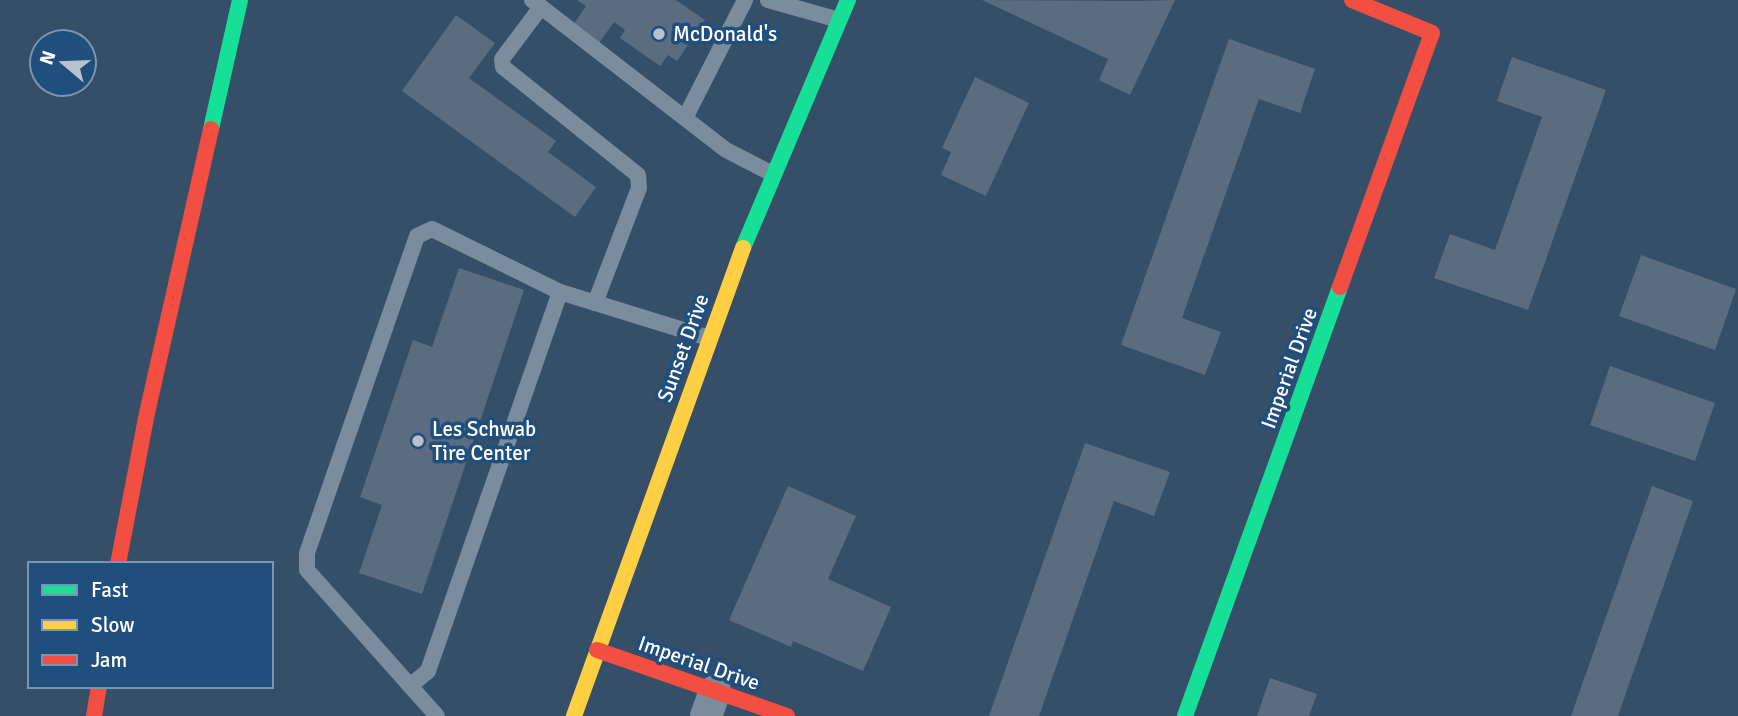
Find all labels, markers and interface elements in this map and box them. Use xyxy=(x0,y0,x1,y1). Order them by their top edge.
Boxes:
place label: McDonald's xyxy=(673,21,777,47)
marker: McDonald's xyxy=(651,26,667,42)
north arrow xyxy=(28,28,98,98)
text: N xyxy=(34,48,61,68)
street label: Sunset Drive xyxy=(651,290,715,406)
street label: Imperial Drive xyxy=(1255,304,1323,432)
place label: Les Schwab Tire Center xyxy=(432,416,536,466)
marker: Les Schwab Tire Center xyxy=(410,433,426,449)
legend xyxy=(28,562,273,688)
text: Fast xyxy=(91,577,128,603)
text: Slow xyxy=(91,612,135,638)
street label: Imperial Drive xyxy=(635,630,763,696)
text: Jam xyxy=(91,647,127,673)

